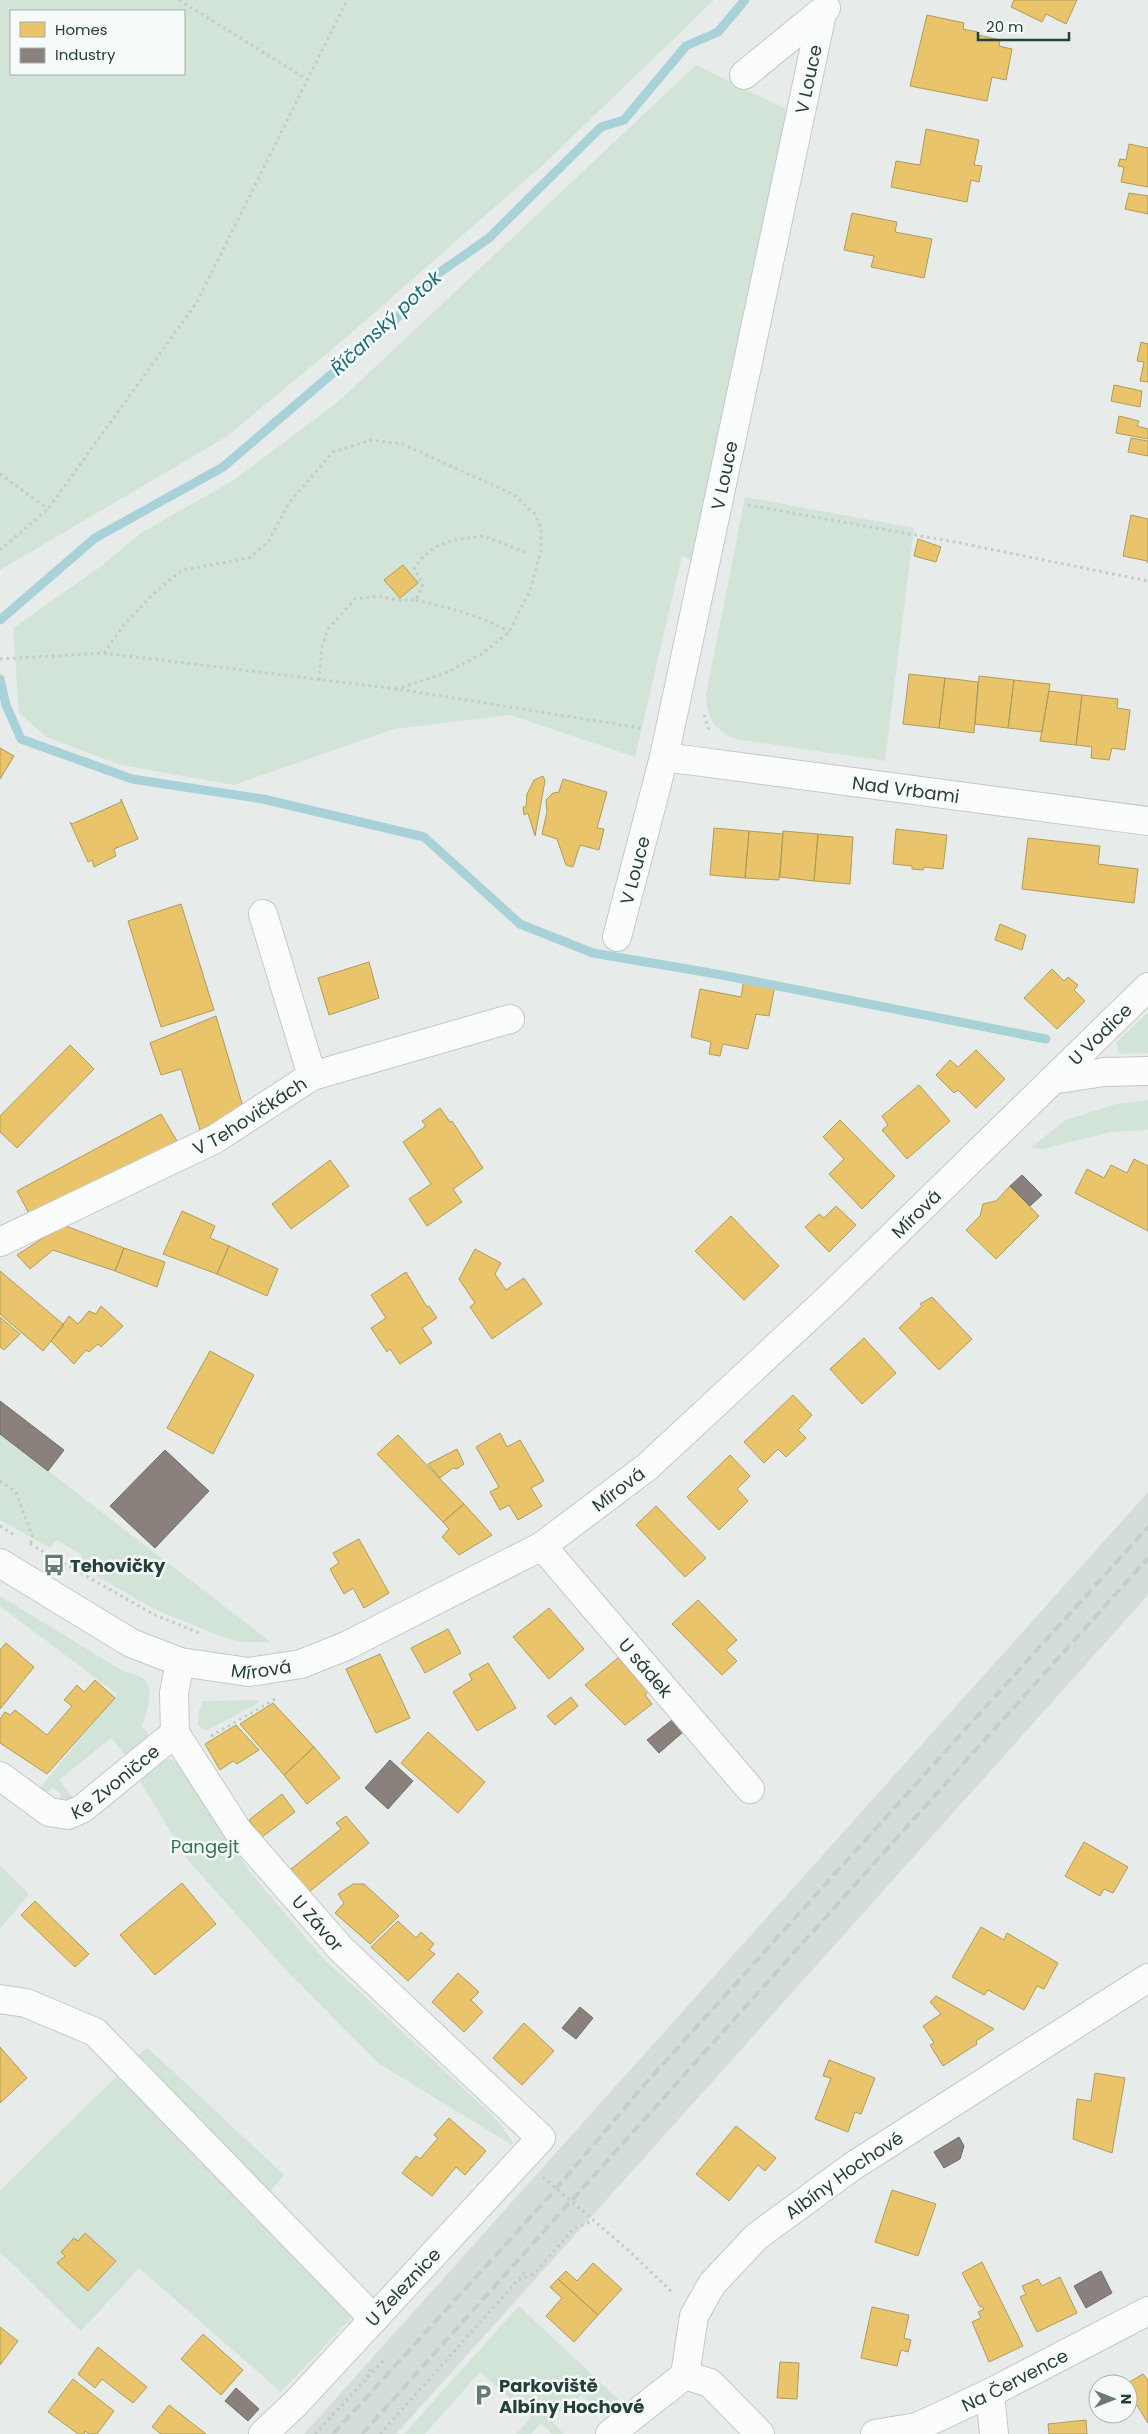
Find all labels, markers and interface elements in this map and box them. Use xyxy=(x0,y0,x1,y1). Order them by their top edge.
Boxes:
legend xyxy=(10,10,185,75)
scale bar xyxy=(978,10,1069,42)
text: 20 m xyxy=(986,16,1024,37)
text: Homes xyxy=(55,19,108,40)
street label: V Louce xyxy=(788,42,827,116)
text: Industry xyxy=(55,44,116,65)
water label: Říčanský potok xyxy=(325,264,448,382)
street label: V Louce xyxy=(704,439,743,512)
street label: Nad Vrbami xyxy=(851,770,961,808)
street label: V Louce xyxy=(614,833,655,907)
street label: U Vodice xyxy=(1063,997,1137,1071)
street label: V Tehovičkách xyxy=(188,1070,311,1160)
street label: Mírová xyxy=(886,1183,946,1243)
street label: Mírová xyxy=(586,1461,650,1517)
bus stop icon: Tehovičky xyxy=(41,1552,67,1578)
place label: Tehovičky xyxy=(70,1553,166,1578)
street label: U sádek xyxy=(613,1632,679,1703)
street label: Mírová xyxy=(229,1653,293,1685)
street label: Ke Zvoničce xyxy=(67,1738,164,1825)
park label: Pangejt xyxy=(171,1834,239,1859)
street label: U Závor xyxy=(287,1889,350,1957)
street label: Albíny Hochové xyxy=(780,2125,908,2224)
street label: U Železnice xyxy=(360,2242,446,2332)
street label: Na Července xyxy=(957,2342,1072,2417)
place label: Parkoviště Albíny Hochové xyxy=(499,2373,644,2419)
north arrow xyxy=(1088,2374,1138,2424)
parking icon: Parkoviště Albíny Hochové xyxy=(470,2382,496,2408)
text: N xyxy=(1116,2394,1136,2404)

